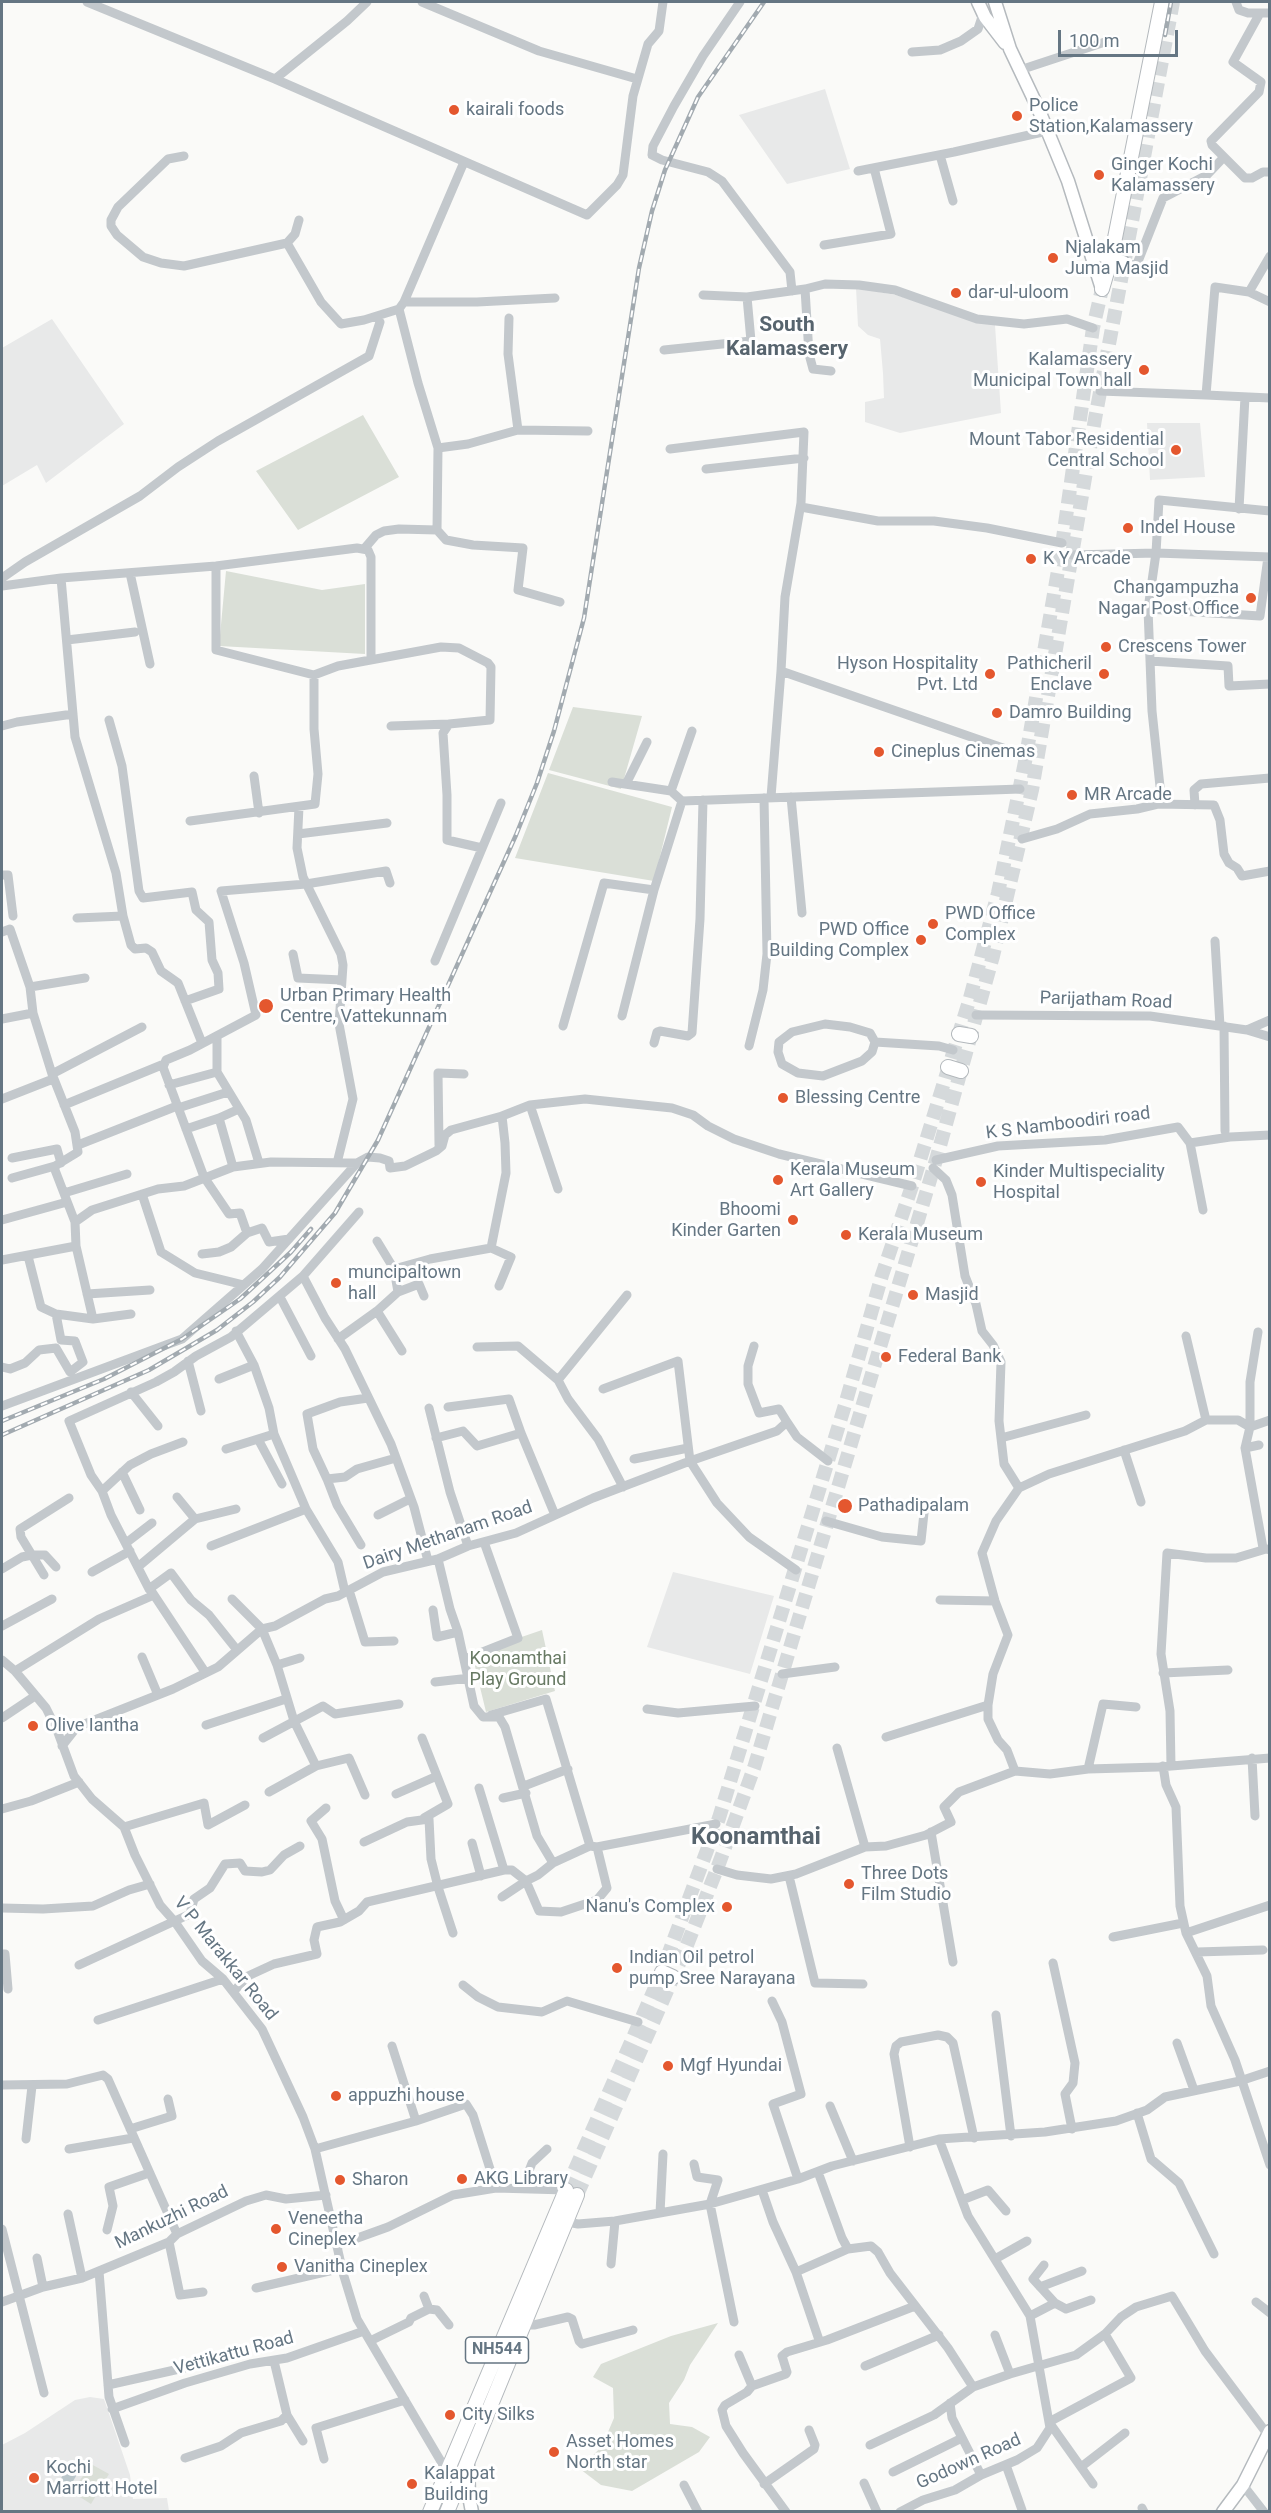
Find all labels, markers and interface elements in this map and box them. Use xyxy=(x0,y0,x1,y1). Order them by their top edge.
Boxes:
scale bar xyxy=(1061,18,1181,56)
text: 100 m xyxy=(1069,30,1120,51)
place label: Police Station,Kalamassery xyxy=(1029,95,1193,138)
place label: kairali foods xyxy=(466,99,564,121)
marker: kairali foods xyxy=(447,103,461,117)
marker: Police Station,Kalamassery xyxy=(1010,109,1024,123)
place label: Ginger Kochi Kalamassery xyxy=(1111,154,1215,196)
marker: Ginger Kochi Kalamassery xyxy=(1092,168,1106,182)
place label: Njalakam Juma Masjid xyxy=(1065,237,1169,280)
marker: Njalakam Juma Masjid xyxy=(1046,251,1060,265)
place label: dar-ul-uloom xyxy=(968,282,1069,304)
marker: dar-ul-uloom xyxy=(949,286,963,300)
district label: South Kalamassery xyxy=(726,313,848,363)
place label: Kalamassery Municipal Town hall xyxy=(973,349,1132,392)
marker: Kalamassery Municipal Town hall xyxy=(1137,363,1151,377)
place label: Mount Tabor Residential Central School xyxy=(969,429,1164,472)
marker: Mount Tabor Residential Central School xyxy=(1169,443,1183,457)
place label: Indel House xyxy=(1140,517,1235,539)
marker: Indel House xyxy=(1121,521,1135,535)
place label: K Y Arcade xyxy=(1043,548,1131,570)
marker: K Y Arcade xyxy=(1024,552,1038,566)
place label: Changampuzha Nagar Post Office xyxy=(1098,577,1239,620)
marker: Changampuzha Nagar Post Office xyxy=(1244,591,1258,605)
place label: Crescens Tower xyxy=(1118,636,1246,658)
marker: Crescens Tower xyxy=(1099,640,1113,654)
place label: Hyson Hospitality Pvt. Ltd xyxy=(837,653,978,696)
place label: Pathicheril Enclave xyxy=(1007,653,1092,696)
marker: Hyson Hospitality Pvt. Ltd xyxy=(983,667,997,681)
marker: Pathicheril Enclave xyxy=(1097,667,1111,681)
place label: Damro Building xyxy=(1009,702,1132,724)
marker: Damro Building xyxy=(990,706,1004,720)
place label: Cineplus Cinemas xyxy=(891,741,1035,763)
marker: Cineplus Cinemas xyxy=(872,745,886,759)
place label: MR Arcade xyxy=(1084,784,1172,806)
marker: MR Arcade xyxy=(1065,788,1079,802)
place label: PWD Office Complex xyxy=(945,903,1035,946)
marker: PWD Office Complex xyxy=(926,917,940,931)
place label: PWD Office Building Complex xyxy=(769,919,909,962)
marker: PWD Office Building Complex xyxy=(914,933,928,947)
place label: Urban Primary Health Centre, Vattekunnam xyxy=(280,985,451,1028)
street label: Parijatham Road xyxy=(1039,988,1173,1014)
marker: Urban Primary Health Centre, Vattekunnam xyxy=(257,997,275,1015)
place label: Blessing Centre xyxy=(795,1087,920,1109)
marker: Blessing Centre xyxy=(776,1091,790,1105)
street label: K S Namboodiri road xyxy=(985,1103,1151,1145)
place label: Kerala Museum Art Gallery xyxy=(790,1159,915,1202)
place label: Kinder Multispeciality Hospital xyxy=(993,1161,1165,1204)
marker: Kerala Museum Art Gallery xyxy=(771,1173,785,1187)
marker: Kinder Multispeciality Hospital xyxy=(974,1175,988,1189)
place label: Bhoomi Kinder Garten xyxy=(671,1199,781,1242)
marker: Bhoomi Kinder Garten xyxy=(786,1213,800,1227)
place label: Kerala Museum xyxy=(858,1224,983,1246)
marker: Kerala Museum xyxy=(839,1228,853,1242)
place label: muncipaltown hall xyxy=(348,1262,461,1304)
marker: muncipaltown hall xyxy=(329,1276,343,1290)
place label: Masjid xyxy=(925,1284,979,1306)
marker: Masjid xyxy=(906,1288,920,1302)
place label: Federal Bank xyxy=(898,1346,1001,1368)
marker: Federal Bank xyxy=(879,1350,893,1364)
place label: Pathadipalam xyxy=(858,1495,969,1517)
street label: Dairy Methanam Road xyxy=(361,1497,535,1575)
marker: Pathadipalam xyxy=(836,1497,854,1515)
park label: Koonamthai Play Ground xyxy=(469,1648,567,1690)
place label: Olive Iantha xyxy=(45,1715,139,1737)
marker: Olive Iantha xyxy=(26,1719,40,1733)
district label: Koonamthai xyxy=(691,1824,821,1852)
place label: Three Dots Film Studio xyxy=(861,1863,951,1906)
marker: Three Dots Film Studio xyxy=(842,1877,856,1891)
street label: V P Marakkar Road xyxy=(169,1893,281,2025)
place label: Nanu's Complex xyxy=(586,1896,715,1918)
marker: Nanu's Complex xyxy=(720,1900,734,1914)
place label: Indian Oil petrol pump Sree Narayana xyxy=(629,1947,796,1990)
marker: Indian Oil petrol pump Sree Narayana xyxy=(610,1961,624,1975)
place label: Mgf Hyundai xyxy=(680,2055,782,2077)
marker: Mgf Hyundai xyxy=(661,2059,675,2073)
place label: appuzhi house xyxy=(348,2085,465,2107)
marker: appuzhi house xyxy=(329,2089,343,2103)
place label: AKG Library xyxy=(474,2168,568,2190)
place label: Sharon xyxy=(352,2169,409,2191)
marker: AKG Library xyxy=(455,2172,469,2186)
marker: Sharon xyxy=(333,2173,347,2187)
street label: Mankuzhi Road xyxy=(112,2181,232,2255)
place label: Veneetha Cineplex xyxy=(288,2208,363,2250)
marker: Veneetha Cineplex xyxy=(269,2222,283,2236)
place label: Vanitha Cineplex xyxy=(294,2256,428,2278)
marker: Vanitha Cineplex xyxy=(275,2260,289,2274)
street label: Vettikattu Road xyxy=(172,2328,296,2380)
road number: NH544 xyxy=(466,2337,528,2363)
place label: City Silks xyxy=(462,2404,535,2426)
marker: City Silks xyxy=(443,2408,457,2422)
street label: Godown Road xyxy=(913,2429,1025,2495)
place label: Asset Homes North star xyxy=(566,2431,674,2474)
marker: Asset Homes North star xyxy=(547,2445,561,2459)
place label: Kochi Marriott Hotel xyxy=(46,2457,158,2500)
place label: Kalappat Building xyxy=(424,2463,495,2506)
marker: Kochi Marriott Hotel xyxy=(27,2471,41,2485)
marker: Kalappat Building xyxy=(405,2477,419,2491)

